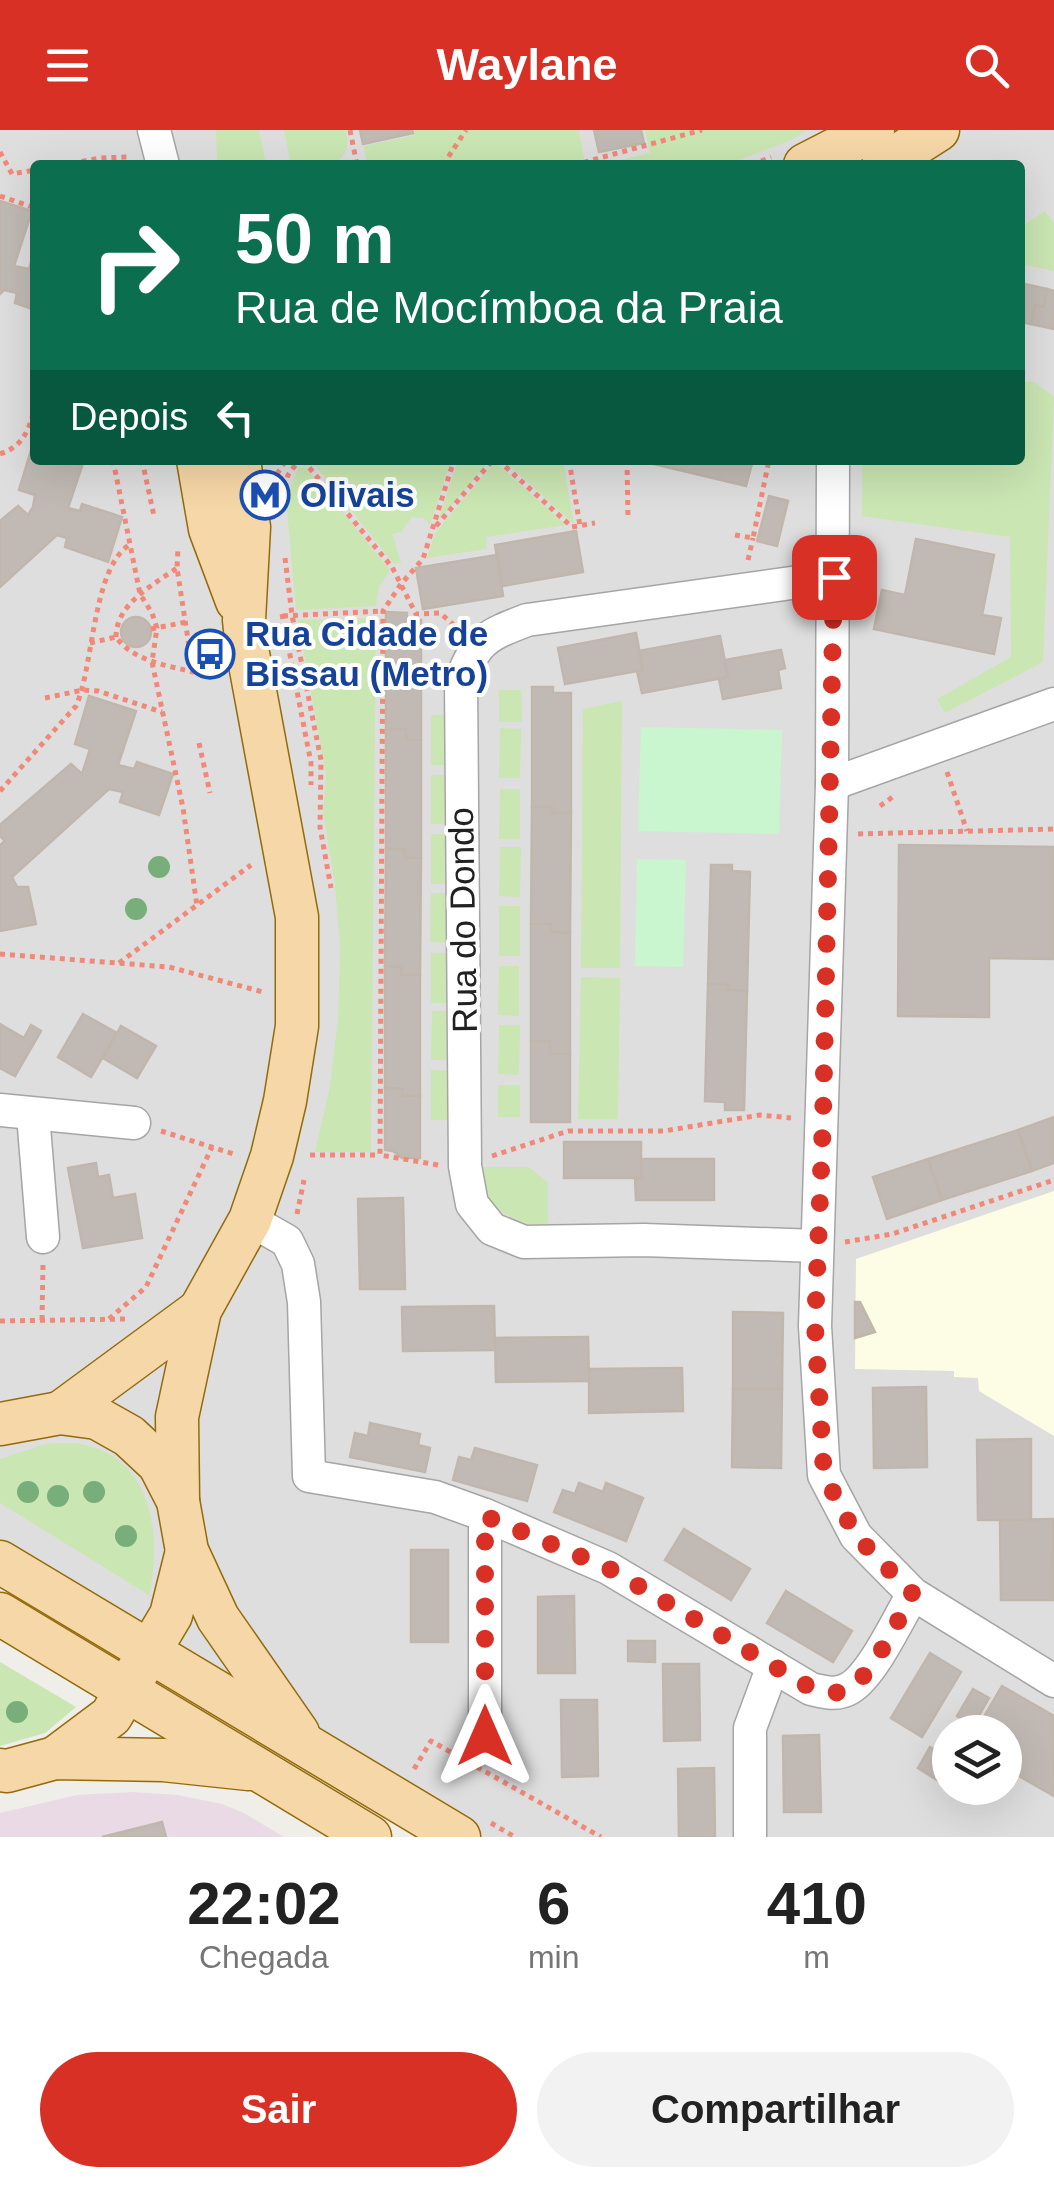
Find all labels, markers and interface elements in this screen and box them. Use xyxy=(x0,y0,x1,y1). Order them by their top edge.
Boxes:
icon: menu xyxy=(40,38,95,93)
icon: search xyxy=(959,38,1014,93)
text: Waylane xyxy=(437,39,617,90)
icon: right xyxy=(70,200,200,330)
text: 50 m xyxy=(235,200,395,278)
text: Rua de Mocímboa da Praia xyxy=(235,282,783,333)
icon: left xyxy=(208,390,263,445)
text: Depois xyxy=(70,396,188,438)
metro station icon: Olivais xyxy=(239,469,291,521)
place label: Olivais xyxy=(300,475,415,514)
pin xyxy=(792,535,877,620)
icon: arrive xyxy=(807,550,862,605)
place label: Rua Cidade de Bissau (Metro) xyxy=(245,614,488,693)
bus stop icon: Rua Cidade de Bissau (Metro) xyxy=(184,628,236,680)
street label: Rua do Dondo xyxy=(441,807,484,1033)
position arrow xyxy=(433,1684,537,1788)
map controls xyxy=(932,1715,1022,1805)
button: layers xyxy=(932,1715,1022,1805)
text: 22:02 xyxy=(187,1870,341,1937)
text: 6 xyxy=(537,1870,570,1937)
text: 410 xyxy=(767,1870,867,1937)
text: Chegada xyxy=(199,1939,329,1975)
text: min xyxy=(528,1939,579,1975)
text: m xyxy=(803,1939,830,1975)
button: Sair xyxy=(40,2052,517,2167)
button: Compartilhar xyxy=(537,2052,1014,2167)

